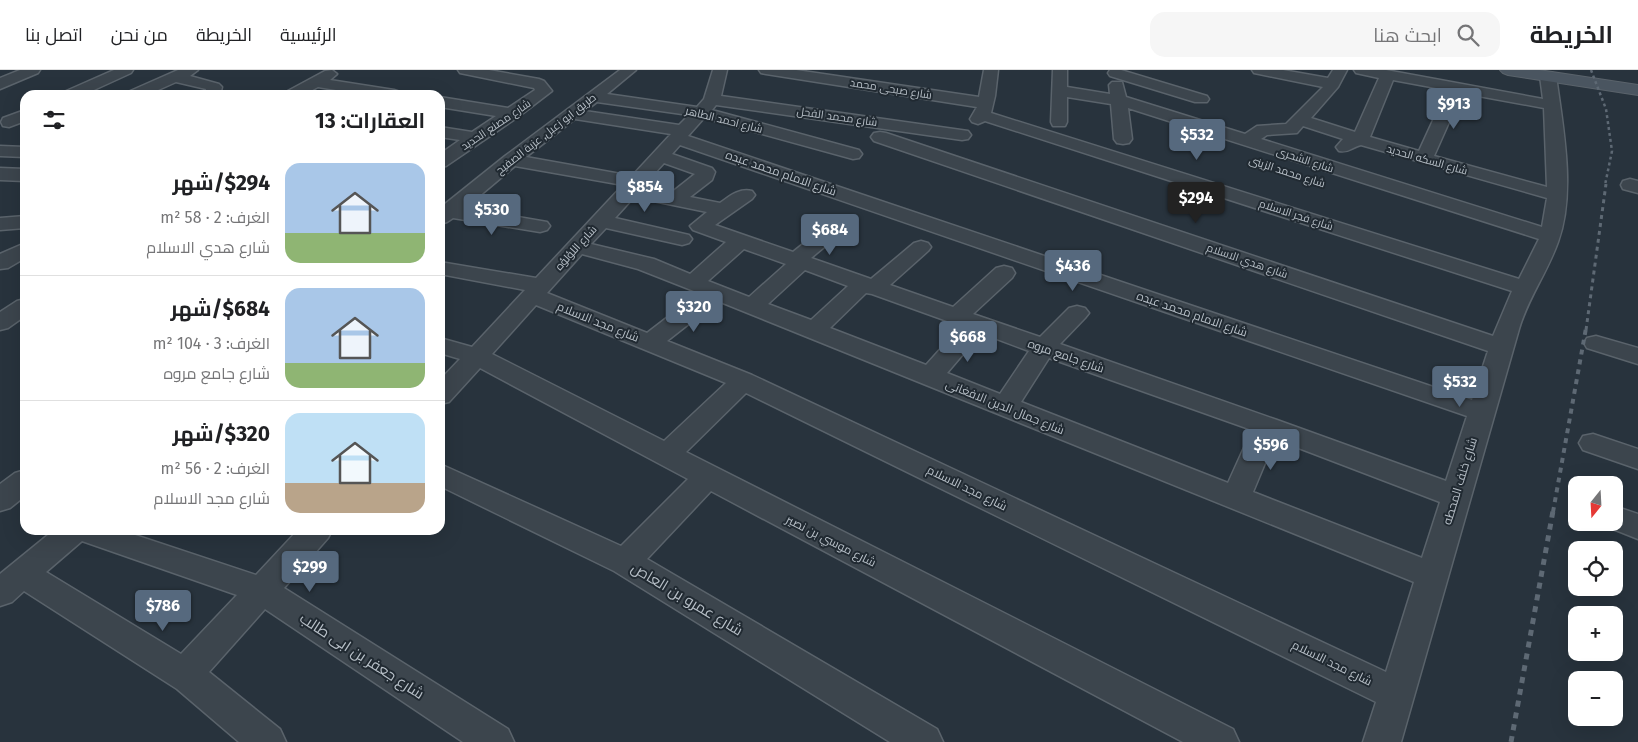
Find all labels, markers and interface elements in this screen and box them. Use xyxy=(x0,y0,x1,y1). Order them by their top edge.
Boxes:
search box xyxy=(1150,12,1500,57)
icon: search xyxy=(1454,21,1482,49)
text: الخريطة xyxy=(1530,21,1613,49)
text: اتصل بنا xyxy=(25,24,83,46)
text: من نحن xyxy=(111,24,168,46)
text: الخريطة xyxy=(196,24,252,46)
text: الرئيسية xyxy=(280,24,337,46)
text: ابحث هنا xyxy=(1373,24,1442,47)
street label: شارع صبحى محمد xyxy=(849,76,933,103)
pin: $913 xyxy=(1424,88,1484,130)
street label: طريق ابو زعبل, عزبة الصفيح xyxy=(493,91,599,178)
text: $913 xyxy=(1438,94,1470,113)
street label: شارع مصنع الحديد xyxy=(459,97,534,154)
street label: شارع احمد الطاهر xyxy=(683,104,764,137)
street label: شارع محمد الفحل xyxy=(796,105,878,130)
icon: filters xyxy=(40,106,68,134)
text: العقارات: 13 xyxy=(315,108,425,134)
pin: $532 xyxy=(1167,118,1227,161)
text: $532 xyxy=(1180,125,1214,144)
street label: شارع السكه الحديد xyxy=(1385,142,1469,179)
street label: شارع الشحرى xyxy=(1274,145,1335,176)
street label: شارع الامام محمد عبده xyxy=(724,147,838,199)
street label: شارع محمد الزينى xyxy=(1247,154,1327,191)
text: $294/شهر xyxy=(173,170,270,196)
pin: $854 xyxy=(615,170,675,213)
text: $854 xyxy=(627,177,663,196)
pin: $294 xyxy=(1166,182,1226,224)
icon: home xyxy=(325,183,385,243)
text: $294 xyxy=(1179,188,1213,207)
pin: $530 xyxy=(462,194,522,236)
street label: شارع فجر الاسلام xyxy=(1257,197,1335,234)
text: $530 xyxy=(475,200,509,219)
text: الغرف: 2 · 58 m² xyxy=(160,208,270,227)
pin: $684 xyxy=(800,214,860,256)
text: $684 xyxy=(812,220,848,239)
street label: شارع اللؤلؤه xyxy=(553,223,600,274)
text: شارع هدي الاسلام xyxy=(146,238,270,257)
street label: شارع هدي الاسلام xyxy=(1204,241,1289,283)
pin: $436 xyxy=(1043,250,1103,292)
text: $436 xyxy=(1056,256,1090,275)
street label: شارع الامام محمد عبده xyxy=(1135,288,1249,340)
pin: $320 xyxy=(664,290,724,333)
text: $684/شهر xyxy=(171,296,270,322)
text: $320 xyxy=(677,297,711,316)
street label: شارع مجد الاسلام xyxy=(554,299,641,346)
icon: home xyxy=(325,308,385,368)
pin: $668 xyxy=(938,320,998,363)
text: $668 xyxy=(950,327,986,346)
text: الغرف: 3 · 104 m² xyxy=(153,334,270,353)
street label: شارع جامع مروه xyxy=(1026,336,1106,377)
text: شارع جامع مروه xyxy=(163,364,270,383)
pin: $532 xyxy=(1430,366,1490,408)
text: $532 xyxy=(1443,372,1477,391)
street label: شارع جمال الدين الافغانى xyxy=(943,377,1066,438)
text: $320/شهر xyxy=(173,421,270,447)
pin: $596 xyxy=(1241,428,1301,471)
icon: home xyxy=(325,433,385,493)
text: $596 xyxy=(1253,435,1289,454)
street label: شارع خلف المحطه xyxy=(1440,436,1481,527)
text: الغرف: 2 · 56 m² xyxy=(161,459,270,478)
street label: شارع مجد الاسلام xyxy=(924,463,1009,514)
north arrow xyxy=(1568,476,1622,531)
map controls xyxy=(1568,476,1623,726)
text: شارع مجد الاسلام xyxy=(153,489,270,508)
street label: شارع موسي بن نصير xyxy=(781,512,878,572)
button: locate xyxy=(1568,541,1623,596)
pin: $299 xyxy=(280,550,340,593)
text: $299 xyxy=(293,557,327,576)
street label: شارع عمرو بن العاص xyxy=(627,559,746,641)
pin: $786 xyxy=(133,590,193,632)
text: $786 xyxy=(146,596,180,615)
button: + xyxy=(1568,606,1623,661)
street label: شارع جعفر بن ابى طالب xyxy=(295,609,428,705)
street label: شارع مجد الاسلام xyxy=(1289,638,1374,689)
button: − xyxy=(1568,671,1623,726)

